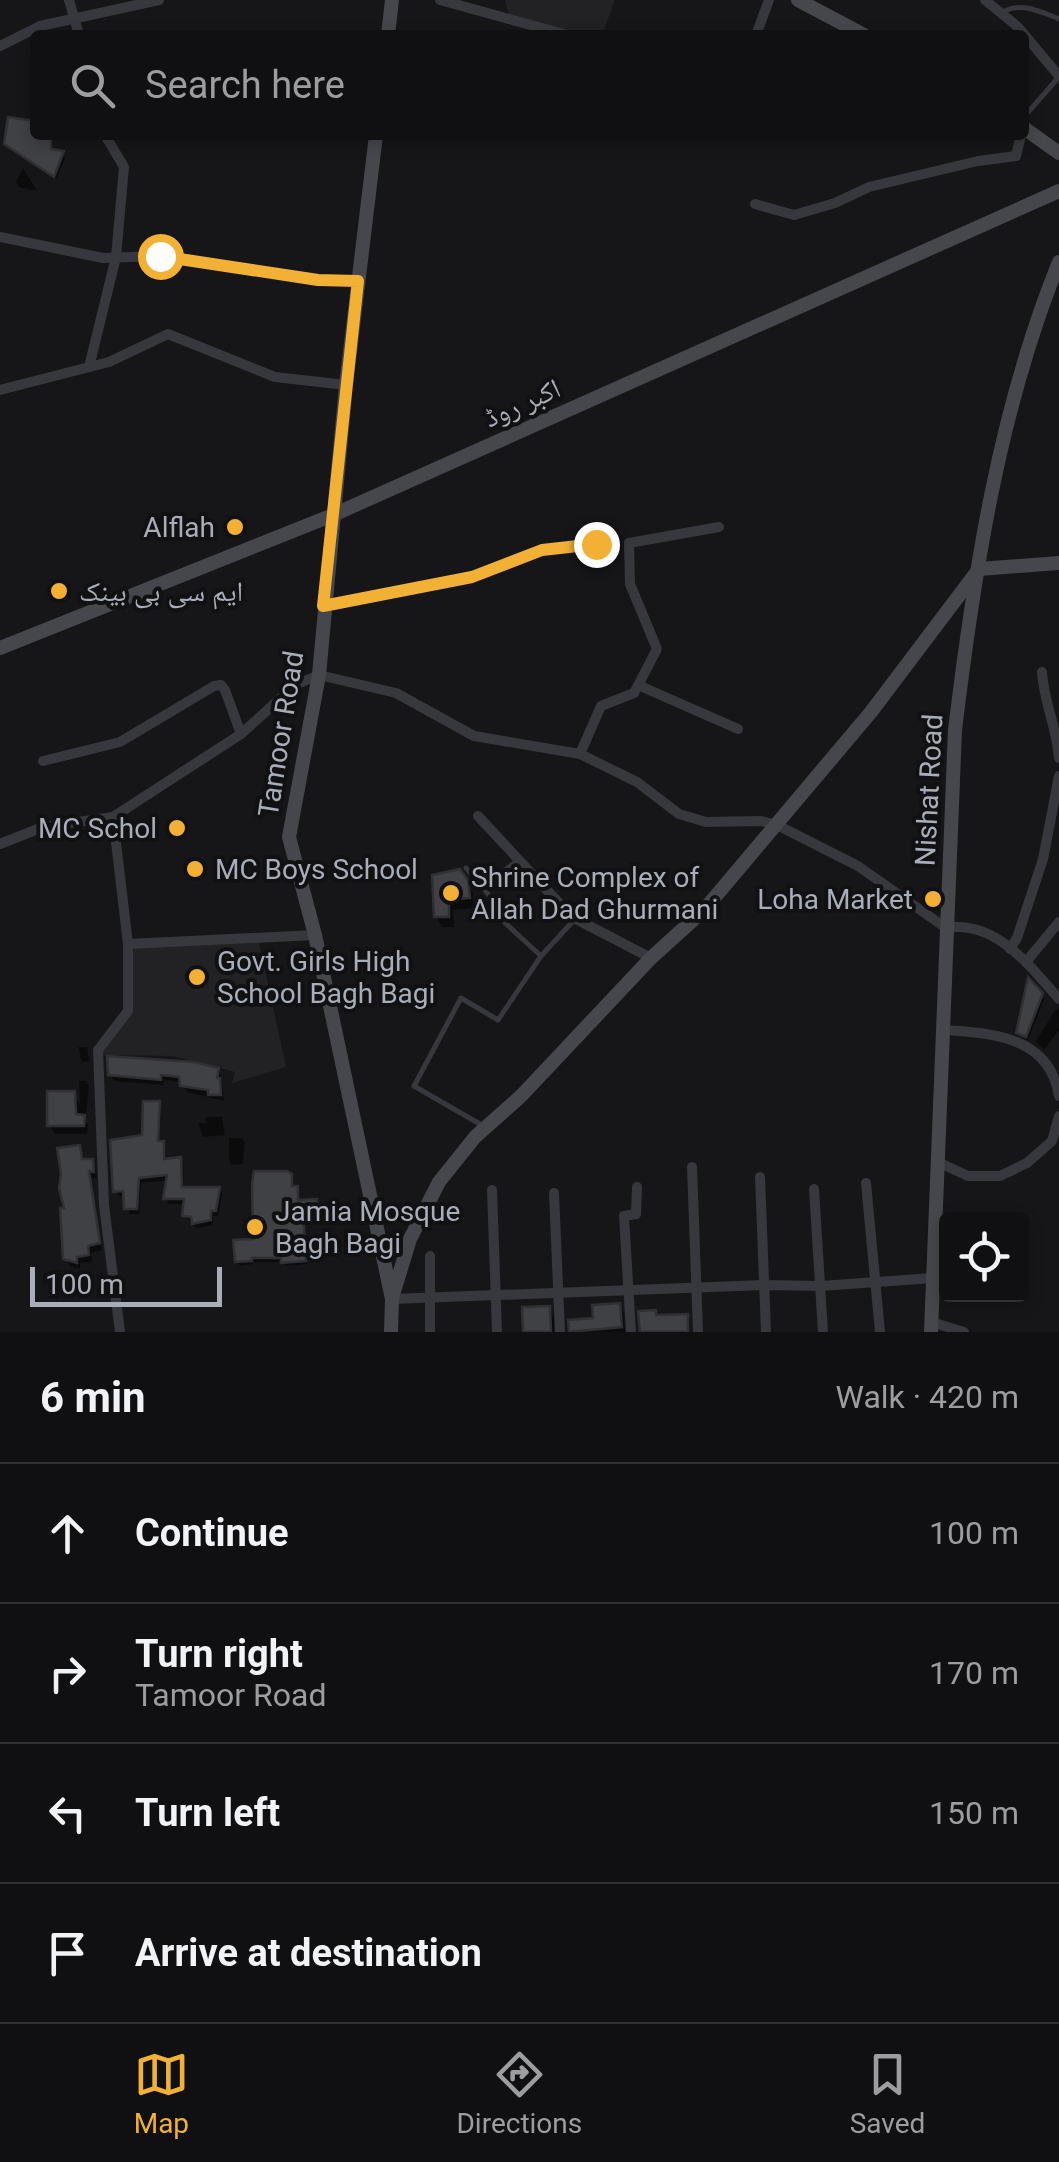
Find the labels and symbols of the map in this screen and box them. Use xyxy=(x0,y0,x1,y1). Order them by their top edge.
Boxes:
route start xyxy=(138,234,184,280)
street label: اکبر روڈ xyxy=(479,372,565,434)
place label: Alflah xyxy=(143,511,215,544)
marker: Alflah xyxy=(224,516,246,538)
route end xyxy=(574,522,620,568)
place label: ایم سی بی بینک xyxy=(79,575,243,610)
marker: ایم سی بی بینک xyxy=(48,580,70,602)
street label: Tamoor Road xyxy=(252,649,310,819)
street label: Nishat Road xyxy=(909,713,949,867)
place label: MC Schol xyxy=(38,812,157,845)
marker: MC Schol xyxy=(166,817,188,839)
place label: MC Boys School xyxy=(215,853,418,886)
marker: MC Boys School xyxy=(184,858,206,880)
place label: Shrine Complex of Allah Dad Ghurmani xyxy=(471,861,718,926)
marker: Shrine Complex of Allah Dad Ghurmani xyxy=(440,882,462,904)
place label: Loha Market xyxy=(757,883,913,916)
marker: Loha Market xyxy=(922,888,944,910)
place label: Govt. Girls High School Bagh Bagi xyxy=(217,945,435,1010)
marker: Govt. Girls High School Bagh Bagi xyxy=(186,966,208,988)
place label: Jamia Mosque Bagh Bagi xyxy=(275,1195,460,1260)
marker: Jamia Mosque Bagh Bagi xyxy=(244,1216,266,1238)
scale bar xyxy=(30,1262,222,1306)

